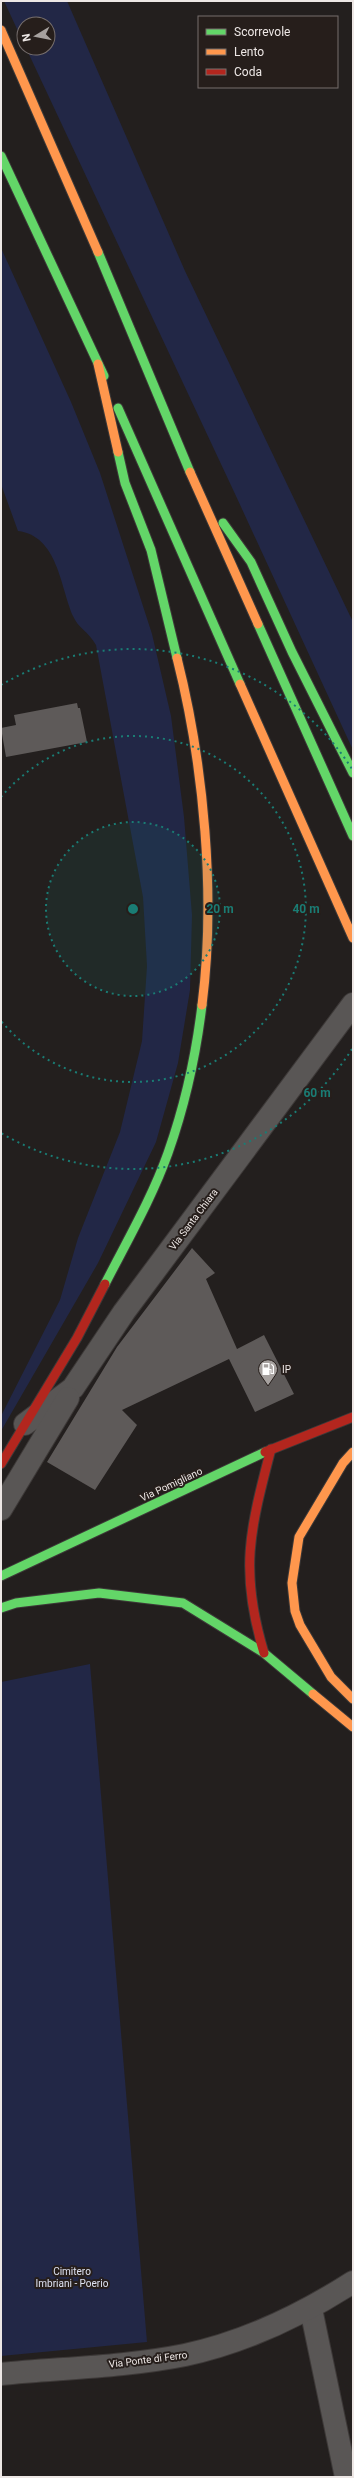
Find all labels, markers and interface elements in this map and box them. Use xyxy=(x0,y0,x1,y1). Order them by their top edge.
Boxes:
north arrow xyxy=(16,16,56,56)
legend xyxy=(198,16,338,88)
text: Scorrevole xyxy=(234,25,290,39)
text: N xyxy=(20,32,34,43)
text: Lento xyxy=(234,45,264,59)
text: Coda xyxy=(234,65,262,79)
centre of rings xyxy=(126,902,140,916)
text: 20 m xyxy=(206,902,234,916)
text: 40 m xyxy=(292,902,320,916)
text: 60 m xyxy=(303,1086,331,1100)
street label: Via Santa Chiara xyxy=(167,1187,220,1252)
fuel station icon: IP xyxy=(257,1358,279,1386)
place label: IP xyxy=(282,1364,291,1375)
street label: Via Pomigliano xyxy=(139,1465,204,1504)
park label: Cimitero Imbriani - Poerio xyxy=(36,2266,109,2289)
street label: Via Ponte di Ferro xyxy=(108,2349,188,2370)

